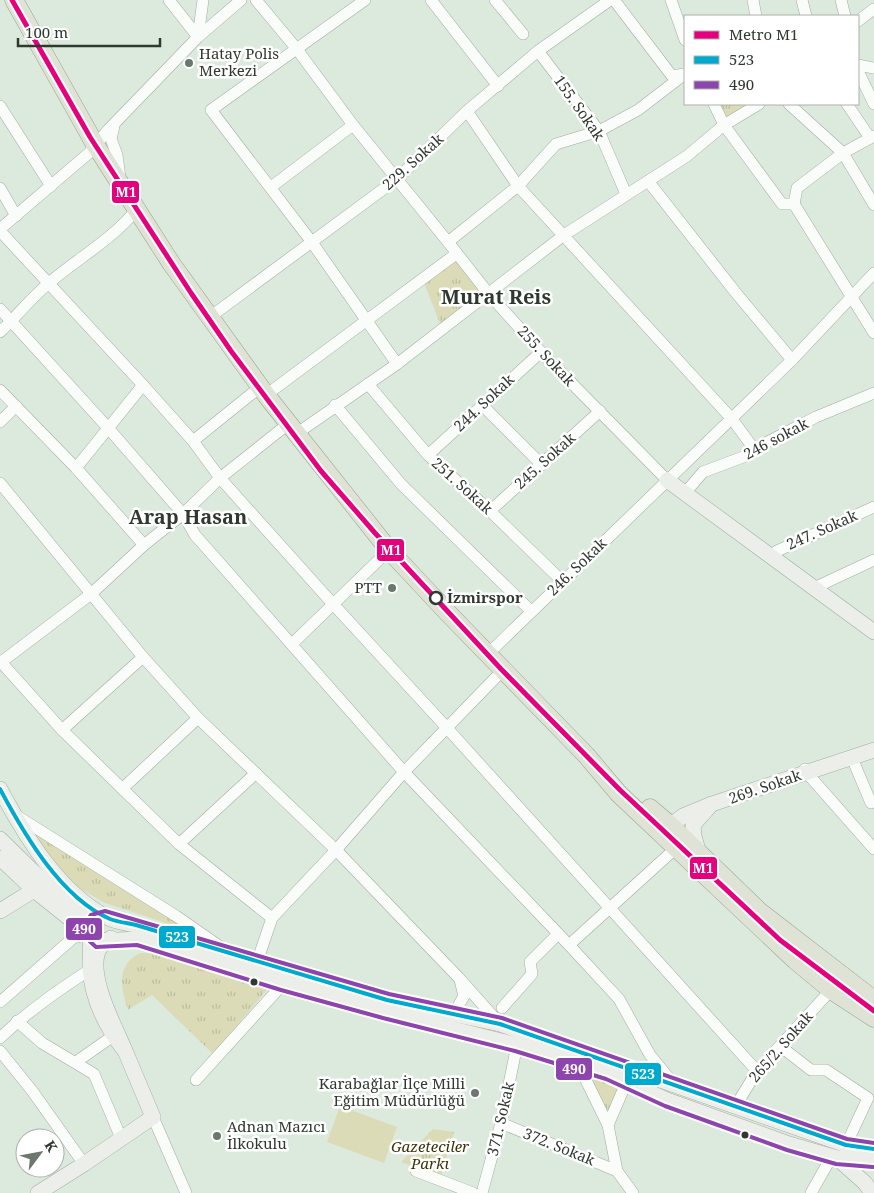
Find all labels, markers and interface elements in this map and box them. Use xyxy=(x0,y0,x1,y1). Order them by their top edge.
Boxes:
scale bar xyxy=(18,15,160,47)
legend xyxy=(684,15,859,105)
text: 100 m xyxy=(25,22,68,42)
text: Metro M1 xyxy=(729,24,798,44)
place label: Hatay Polis Merkezi xyxy=(199,43,279,80)
text: 523 xyxy=(729,49,754,69)
marker: Hatay Polis Merkezi xyxy=(183,57,195,69)
street label: 155. Sokak xyxy=(550,71,610,144)
text: 490 xyxy=(729,74,754,94)
street label: 229. Sokak xyxy=(378,128,447,194)
line badge: M1 xyxy=(111,180,140,204)
text: M1 xyxy=(115,182,137,201)
district label: Murat Reis xyxy=(441,283,551,310)
street label: 255. Sokak xyxy=(514,321,580,390)
street label: 244. Sokak xyxy=(449,369,518,435)
street label: 246 sokak xyxy=(740,413,812,463)
street label: 245. Sokak xyxy=(510,427,579,493)
street label: 251. Sokak xyxy=(428,453,498,518)
district label: Arap Hasan xyxy=(129,503,247,530)
street label: 247. Sokak xyxy=(783,504,860,554)
street label: 246. Sokak xyxy=(542,533,611,600)
line badge: M1 xyxy=(376,538,405,562)
text: M1 xyxy=(380,540,402,559)
place label: PTT xyxy=(355,577,382,597)
marker: PTT xyxy=(386,582,398,594)
place label: İzmirspor xyxy=(447,587,523,607)
marker: İzmirspor xyxy=(429,591,443,605)
street label: 269. Sokak xyxy=(726,764,804,808)
line badge: M1 xyxy=(689,856,718,880)
text: M1 xyxy=(692,858,714,877)
line badge: 490 xyxy=(65,917,103,941)
text: 490 xyxy=(72,919,96,938)
line badge: 523 xyxy=(158,925,196,949)
text: 523 xyxy=(165,927,189,946)
unlabelled marker xyxy=(249,977,259,987)
street label: 265/2. Sokak xyxy=(744,1006,817,1086)
line badge: 490 xyxy=(555,1057,593,1081)
text: 490 xyxy=(562,1059,586,1078)
line badge: 523 xyxy=(624,1062,662,1086)
text: 523 xyxy=(631,1064,655,1083)
place label: Karabağlar İlçe Milli Eğitim Müdürlüğü xyxy=(319,1073,465,1110)
street label: 371. Sokak xyxy=(482,1079,518,1158)
marker: Karabağlar İlçe Milli Eğitim Müdürlüğü xyxy=(469,1087,481,1099)
place label: Adnan Mazıcı İlkokulu xyxy=(227,1116,326,1153)
street label: 372. Sokak xyxy=(521,1123,598,1170)
north arrow xyxy=(15,1128,65,1178)
marker: Adnan Mazıcı İlkokulu xyxy=(211,1130,223,1142)
unlabelled marker xyxy=(740,1130,750,1140)
text: K xyxy=(41,1136,63,1156)
park label: Gazeteciler Parkı xyxy=(391,1136,470,1173)

